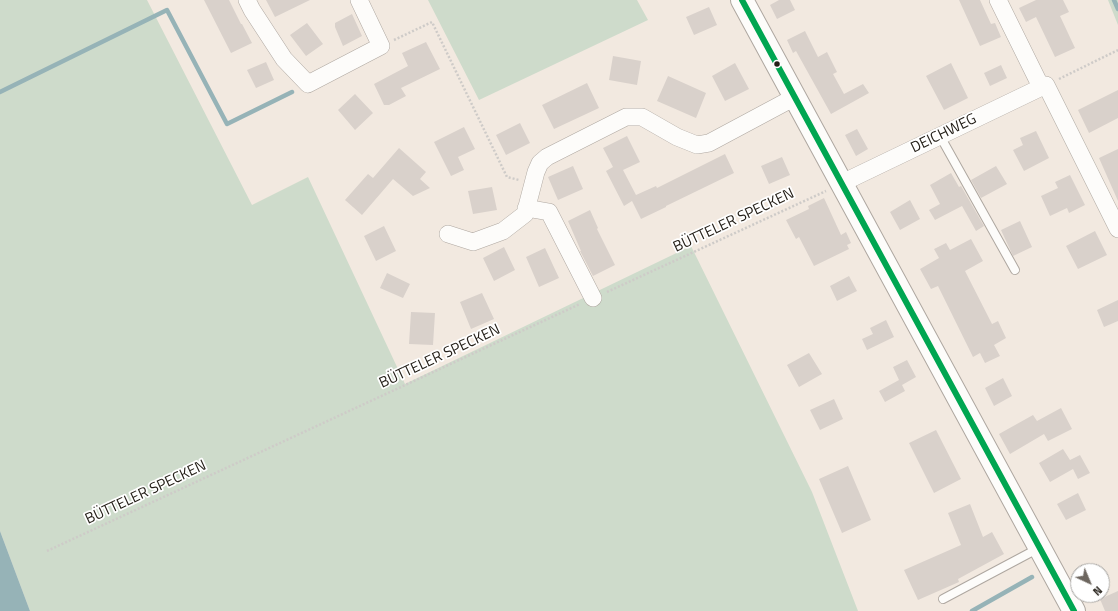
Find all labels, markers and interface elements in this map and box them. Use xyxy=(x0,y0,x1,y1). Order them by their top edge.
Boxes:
unlabelled marker xyxy=(772,59,782,69)
street label: DEICHWEG xyxy=(908,110,980,158)
street label: BÜTTELER SPECKEN xyxy=(671,185,797,257)
street label: BÜTTELER SPECKEN xyxy=(377,321,503,393)
street label: BÜTTELER SPECKEN xyxy=(83,457,209,529)
north arrow xyxy=(1070,563,1110,603)
text: N xyxy=(1089,583,1106,599)

